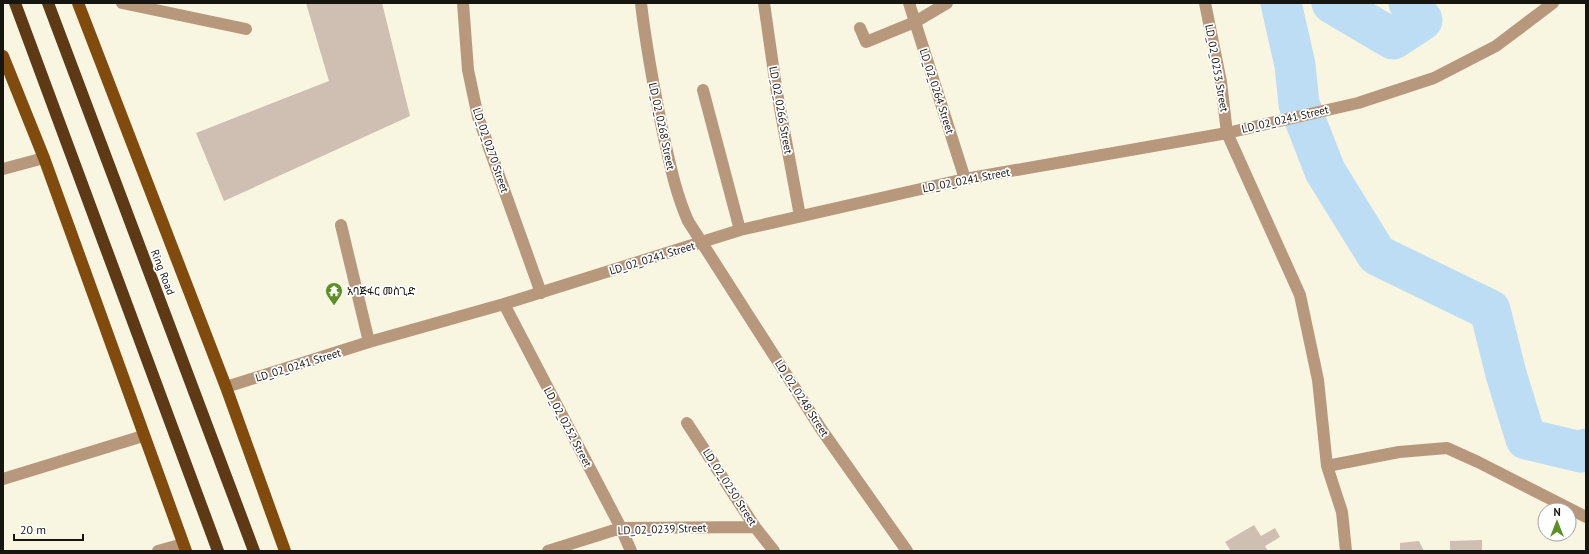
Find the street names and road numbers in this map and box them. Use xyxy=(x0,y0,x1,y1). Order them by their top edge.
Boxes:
street label: LD_02_0253 Street xyxy=(1202,23,1232,113)
street label: LD_02_0264 Street xyxy=(917,47,957,136)
street label: LD_02_0266 Street xyxy=(766,65,796,155)
street label: LD_02_0268 Street xyxy=(646,81,678,171)
street label: LD_02_0241 Street xyxy=(1240,102,1330,136)
street label: LD_02_0270 Street xyxy=(470,106,512,195)
street label: LD_02_0241 Street xyxy=(921,165,1011,195)
street label: LD_02_0241 Street xyxy=(607,238,697,278)
street label: Ring Road xyxy=(148,247,178,297)
street label: LD_02_0241 Street xyxy=(253,345,343,385)
street label: LD_02_0248 Street xyxy=(772,357,832,439)
street label: LD_02_0252 Street xyxy=(541,384,595,470)
street label: LD_02_0250 Street xyxy=(700,446,760,528)
street label: LD_02_0239 Street xyxy=(617,520,707,538)

